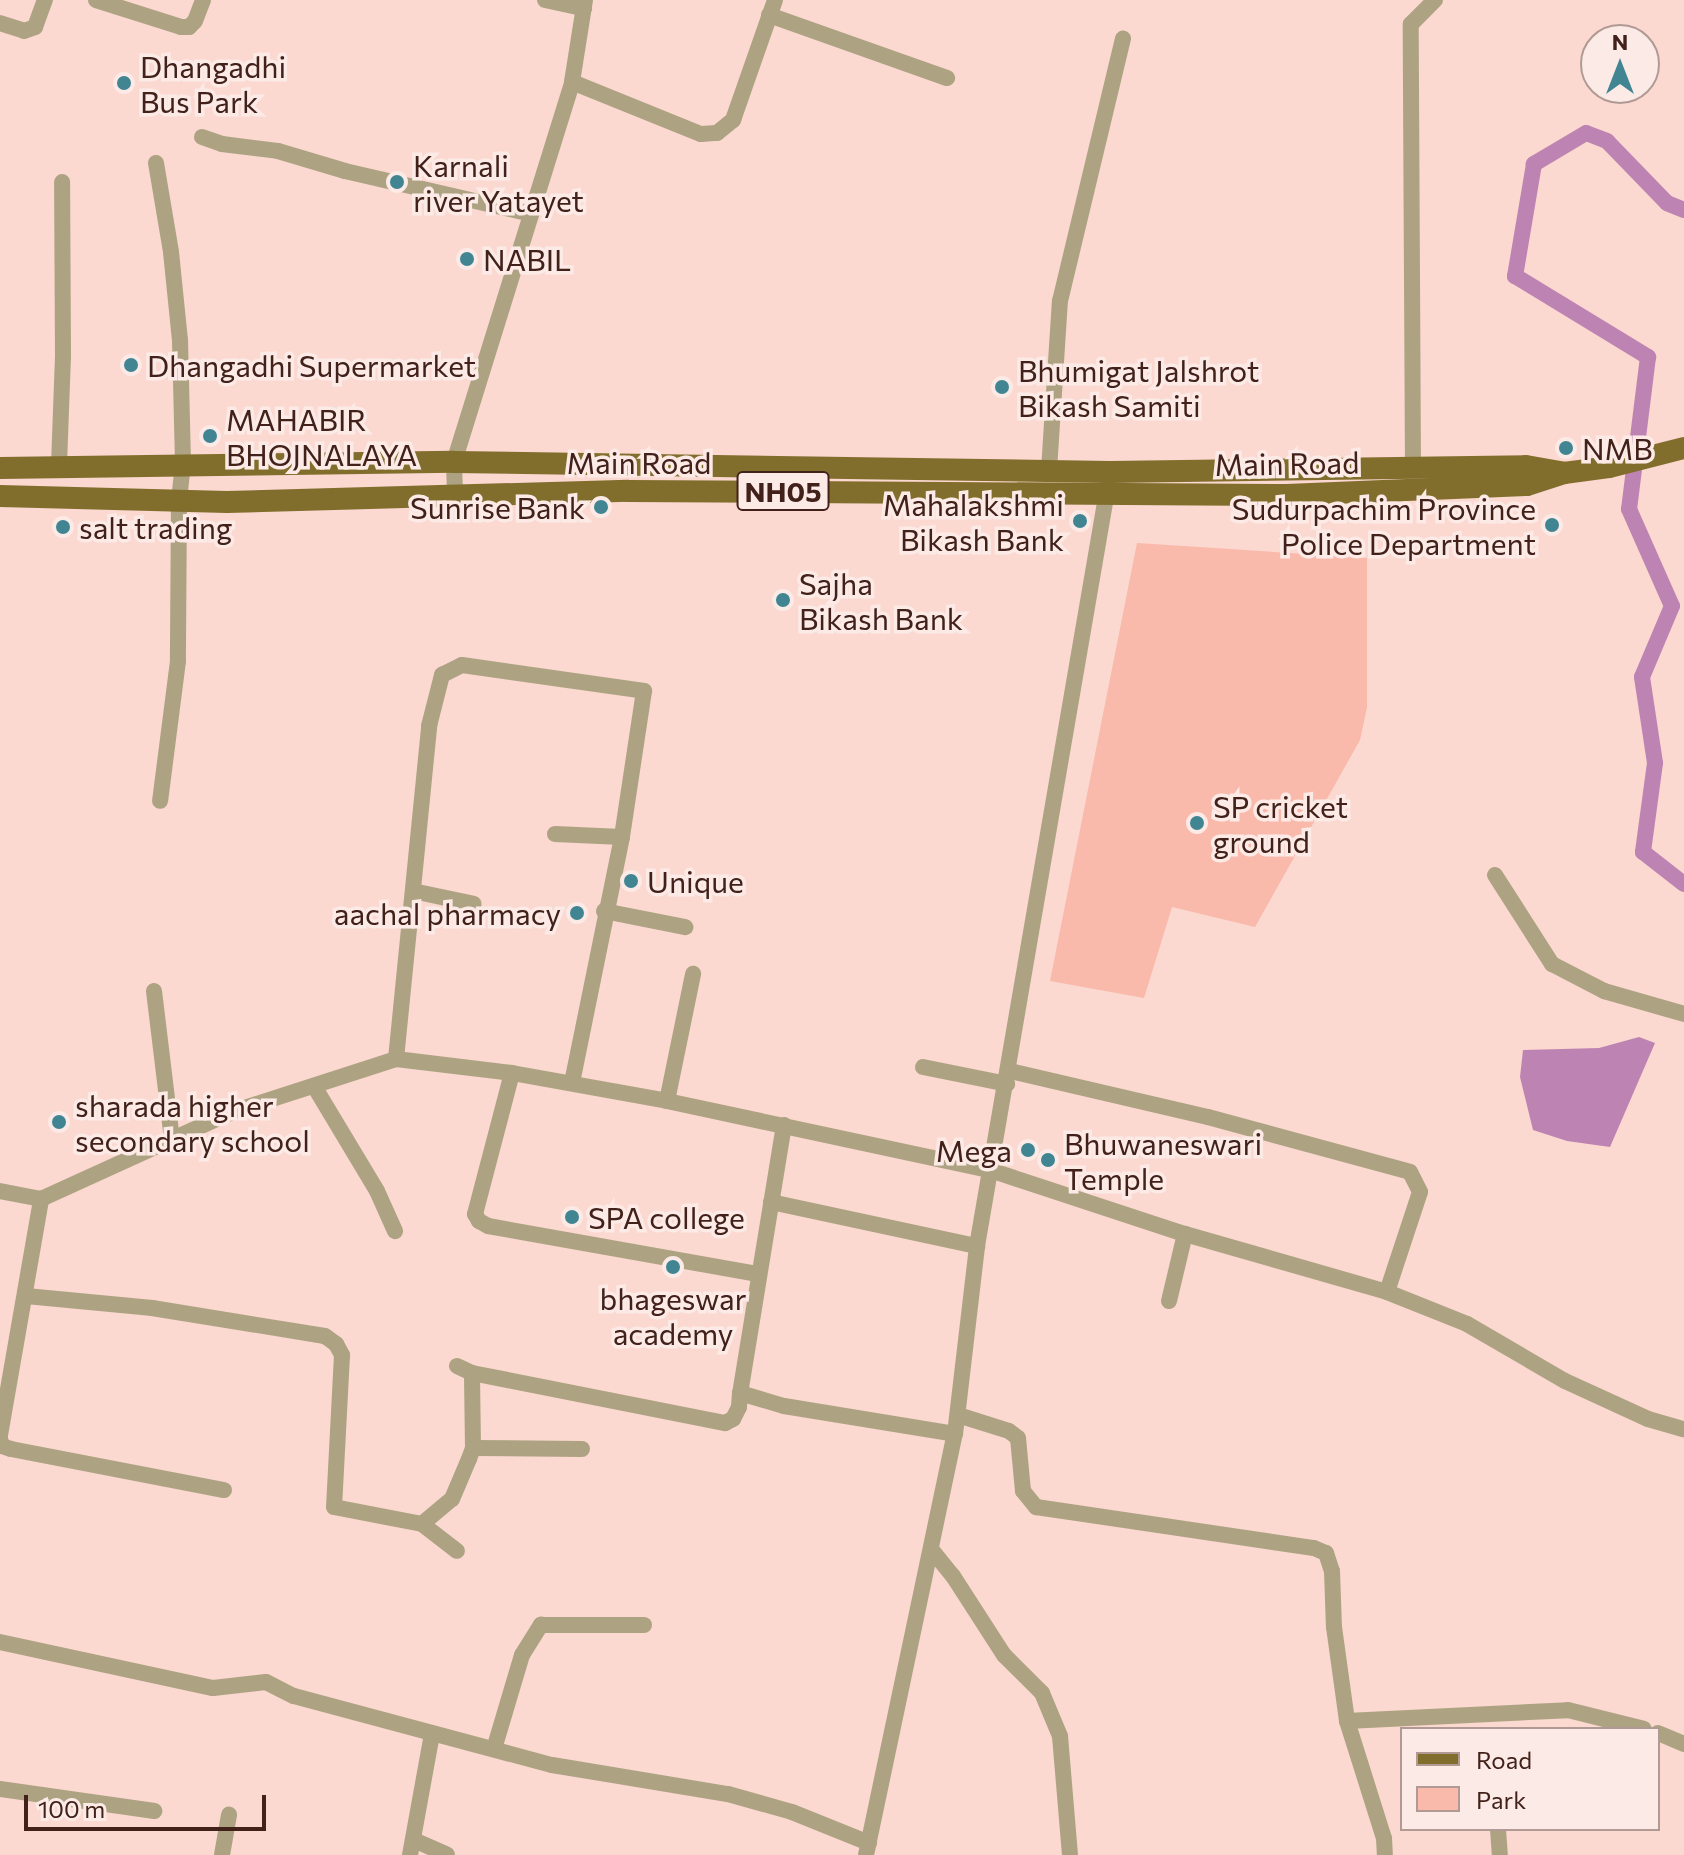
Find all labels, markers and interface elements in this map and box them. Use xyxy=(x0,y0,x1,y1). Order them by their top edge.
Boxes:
north arrow xyxy=(1580,24,1660,104)
text: N xyxy=(1612,28,1628,55)
place label: Dhangadhi Bus Park xyxy=(140,48,286,118)
marker: Dhangadhi Bus Park xyxy=(115,74,133,92)
place label: Karnali river Yatayet xyxy=(413,147,584,218)
marker: Karnali river Yatayet xyxy=(388,173,406,191)
place label: NABIL xyxy=(483,241,571,277)
marker: NABIL xyxy=(458,250,476,268)
place label: Dhangadhi Supermarket xyxy=(147,347,476,383)
place label: Bhumigat Jalshrot Bikash Samiti xyxy=(1018,352,1259,422)
marker: Dhangadhi Supermarket xyxy=(122,356,140,374)
marker: Bhumigat Jalshrot Bikash Samiti xyxy=(993,378,1011,396)
place label: MAHABIR BHOJNALAYA xyxy=(226,401,417,472)
marker: MAHABIR BHOJNALAYA xyxy=(201,427,219,445)
place label: NMB xyxy=(1582,430,1653,466)
marker: NMB xyxy=(1557,439,1575,457)
street label: Main Road xyxy=(567,444,711,480)
street label: Main Road xyxy=(1214,444,1360,482)
road number: NH05 xyxy=(735,467,831,515)
place label: Mahalakshmi Bikash Bank xyxy=(883,486,1064,556)
place label: Sunrise Bank xyxy=(410,489,585,525)
place label: Sudurpachim Province Police Department xyxy=(1232,490,1536,560)
marker: Sunrise Bank xyxy=(592,498,610,516)
place label: salt trading xyxy=(79,509,232,545)
marker: Mahalakshmi Bikash Bank xyxy=(1071,512,1089,530)
marker: Sudurpachim Province Police Department xyxy=(1543,516,1561,534)
marker: salt trading xyxy=(54,518,72,536)
place label: Sajha Bikash Bank xyxy=(799,565,963,636)
marker: Sajha Bikash Bank xyxy=(774,591,792,609)
place label: SP cricket ground xyxy=(1213,788,1348,858)
marker: SP cricket ground xyxy=(1188,814,1206,832)
place label: Unique xyxy=(647,863,744,899)
marker: Unique xyxy=(622,872,640,890)
place label: aachal pharmacy xyxy=(334,895,561,931)
marker: aachal pharmacy xyxy=(568,904,586,922)
place label: sharada higher secondary school xyxy=(75,1087,310,1158)
marker: sharada higher secondary school xyxy=(50,1113,68,1131)
place label: Bhuwaneswari Temple xyxy=(1064,1125,1262,1196)
place label: Mega xyxy=(936,1132,1012,1168)
marker: Mega xyxy=(1019,1141,1037,1159)
marker: Bhuwaneswari Temple xyxy=(1039,1151,1057,1169)
place label: SPA college xyxy=(588,1199,745,1235)
marker: SPA college xyxy=(563,1208,581,1226)
marker: bhageswar academy xyxy=(664,1258,682,1276)
place label: bhageswar academy xyxy=(599,1280,747,1350)
legend xyxy=(1400,1727,1660,1831)
text: Road xyxy=(1476,1745,1532,1774)
scale bar xyxy=(28,1779,270,1829)
text: Park xyxy=(1476,1785,1526,1814)
text: 100 m xyxy=(38,1794,105,1823)

